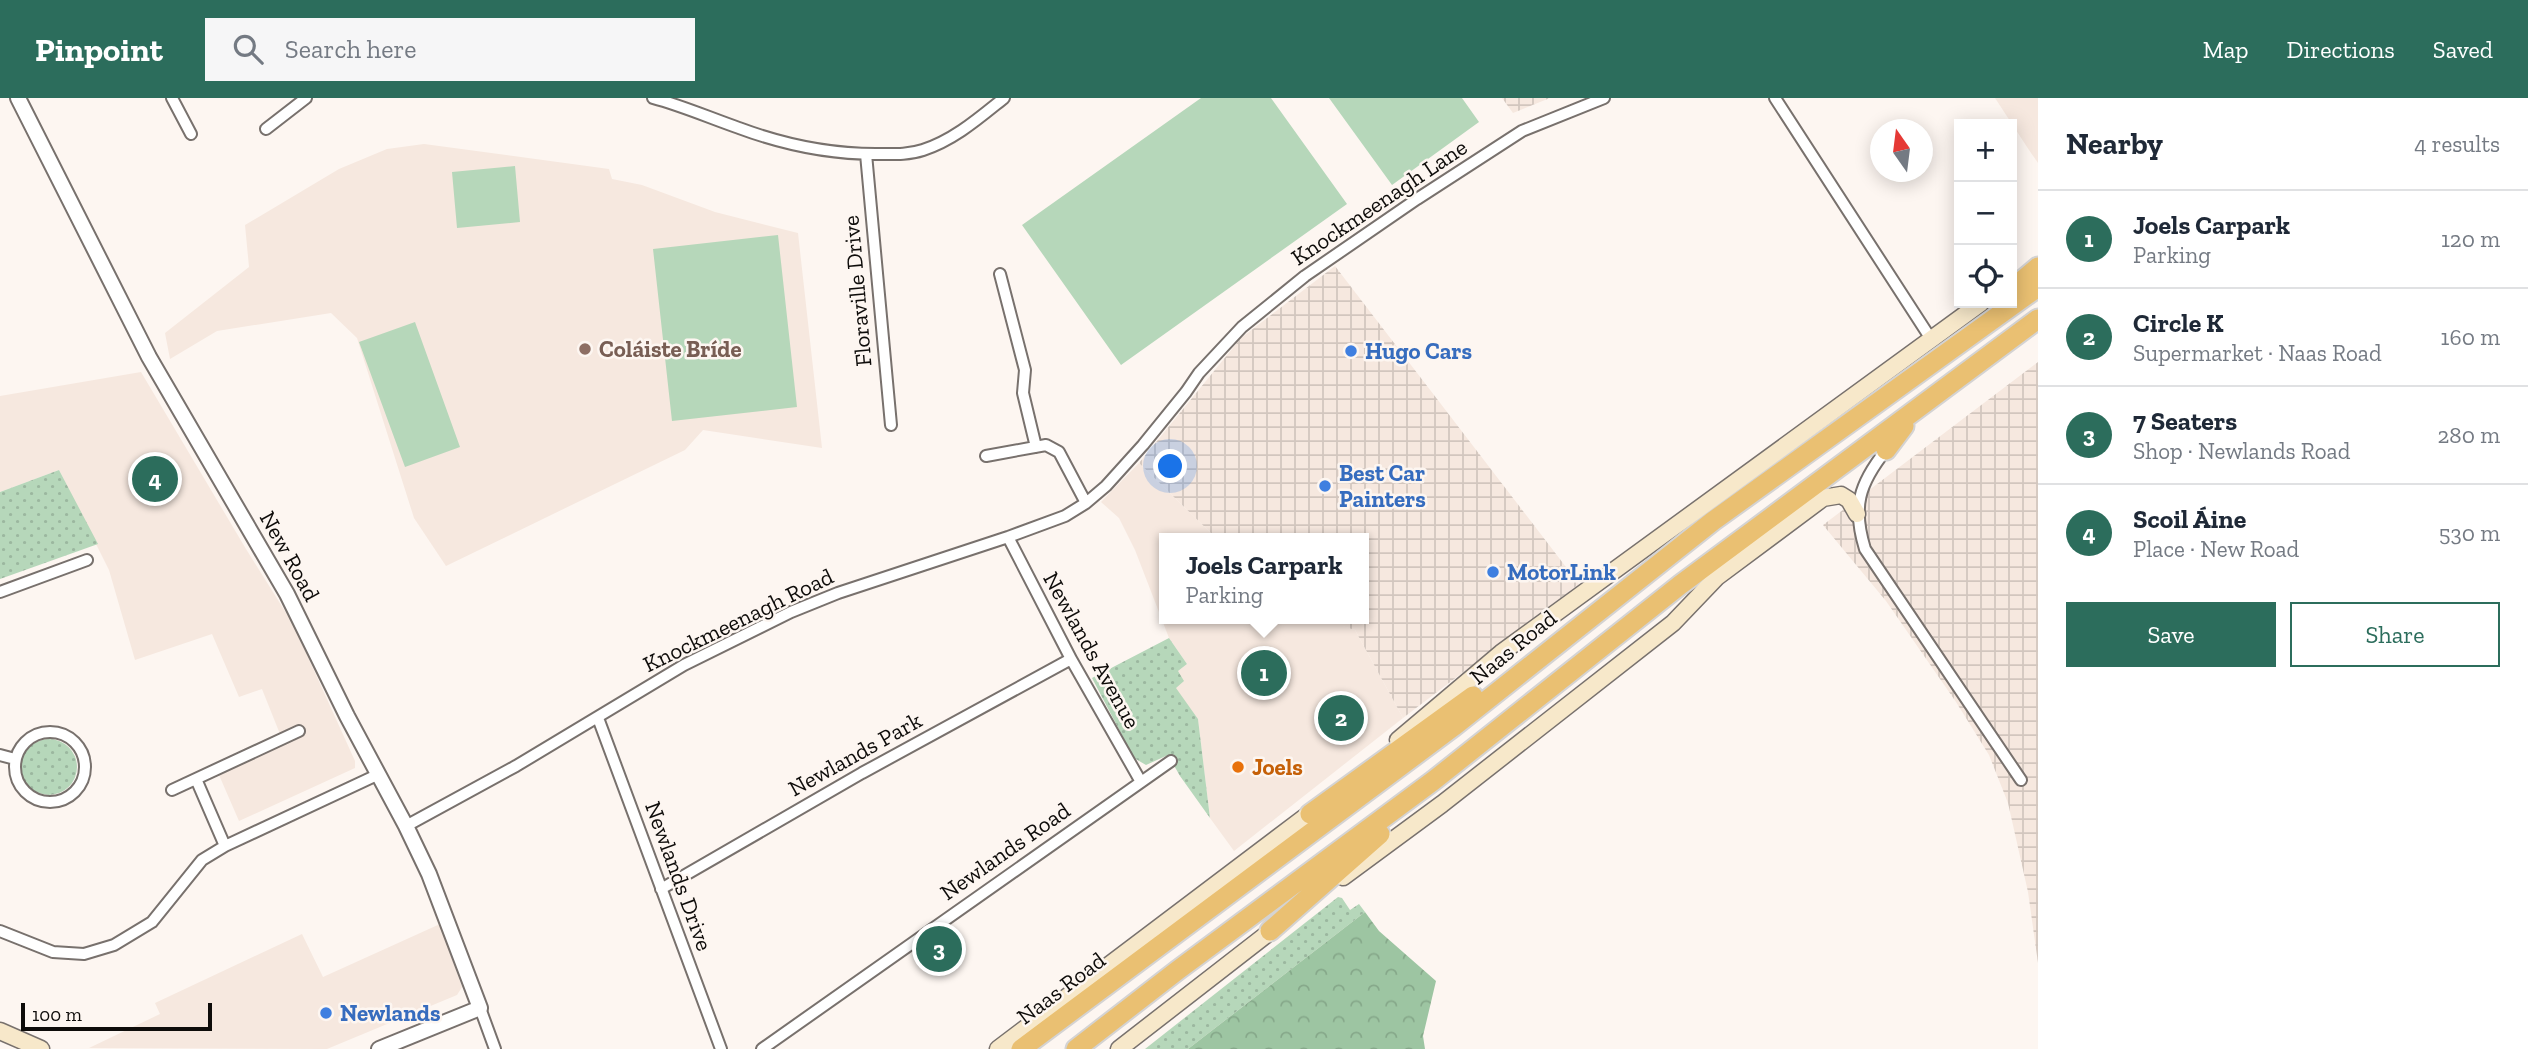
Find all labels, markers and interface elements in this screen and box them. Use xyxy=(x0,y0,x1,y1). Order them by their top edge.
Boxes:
search box xyxy=(205,18,695,81)
text: Pinpoint xyxy=(35,30,163,69)
icon: search xyxy=(229,30,267,68)
text: Search here xyxy=(285,33,417,65)
text: Map xyxy=(2203,35,2249,64)
text: Directions xyxy=(2287,35,2395,64)
text: Saved xyxy=(2433,35,2493,64)
north arrow xyxy=(1870,119,1933,182)
map controls xyxy=(1954,119,2017,308)
button: + xyxy=(1954,119,2017,182)
text: Nearby xyxy=(2066,126,2163,162)
text: 4 results xyxy=(2414,130,2500,158)
street label: Knockmeenagh Lane xyxy=(1286,133,1472,271)
button: − xyxy=(1954,182,2017,245)
text: Joels Carpark xyxy=(2133,209,2290,241)
street label: Floraville Drive xyxy=(836,214,878,368)
text: 1 xyxy=(2084,225,2094,253)
text: 120 m xyxy=(2441,225,2500,253)
text: Parking xyxy=(2133,241,2211,269)
button: locate xyxy=(1954,245,2017,308)
text: Circle K xyxy=(2133,307,2224,339)
text: 2 xyxy=(2083,323,2095,351)
text: 160 m xyxy=(2441,323,2500,351)
place label: Coláiste Bríde xyxy=(599,335,742,363)
place label: Hugo Cars xyxy=(1365,337,1472,365)
text: Supermarket · Naas Road xyxy=(2133,339,2382,367)
marker: Coláiste Bríde xyxy=(577,341,593,357)
marker: Hugo Cars xyxy=(1343,343,1359,359)
text: 7 Seaters xyxy=(2133,405,2237,437)
text: 3 xyxy=(2083,421,2095,449)
text: 280 m xyxy=(2437,421,2500,449)
text: Shop · Newlands Road xyxy=(2133,437,2350,465)
your location xyxy=(1153,449,1187,483)
pin: 4 xyxy=(132,453,178,505)
place label: Best Car Painters xyxy=(1339,459,1426,513)
marker: Best Car Painters xyxy=(1317,478,1333,494)
text: Scoil Áine xyxy=(2133,503,2246,535)
street label: New Road xyxy=(254,506,326,606)
text: 4 xyxy=(2082,519,2096,547)
text: 530 m xyxy=(2439,519,2500,547)
popup xyxy=(1159,533,1369,624)
text: Place · New Road xyxy=(2133,535,2299,563)
text: Joels Carpark xyxy=(1185,549,1343,581)
place label: MotorLink xyxy=(1507,558,1616,586)
street label: Knockmeenagh Road xyxy=(638,562,838,678)
marker: MotorLink xyxy=(1485,564,1501,580)
street label: Newlands Avenue xyxy=(1037,567,1147,733)
text: Parking xyxy=(1185,581,1263,609)
button: Save xyxy=(2066,602,2276,667)
button: Share xyxy=(2290,602,2500,667)
street label: Naas Road xyxy=(1464,603,1562,690)
pin: 1 xyxy=(1241,647,1287,699)
pin: 2 xyxy=(1318,692,1364,744)
street label: Newlands Park xyxy=(783,706,927,802)
place label: Joels xyxy=(1252,753,1303,781)
marker: Joels xyxy=(1230,759,1246,775)
street label: Newlands Road xyxy=(935,796,1076,906)
street label: Newlands Drive xyxy=(639,797,719,955)
pin: 3 xyxy=(916,923,962,975)
street label: Naas Road xyxy=(1011,945,1111,1030)
place label: Newlands xyxy=(340,999,440,1027)
scale bar xyxy=(21,1000,212,1032)
text: 100 m xyxy=(32,1003,82,1026)
marker: Newlands xyxy=(318,1005,334,1021)

